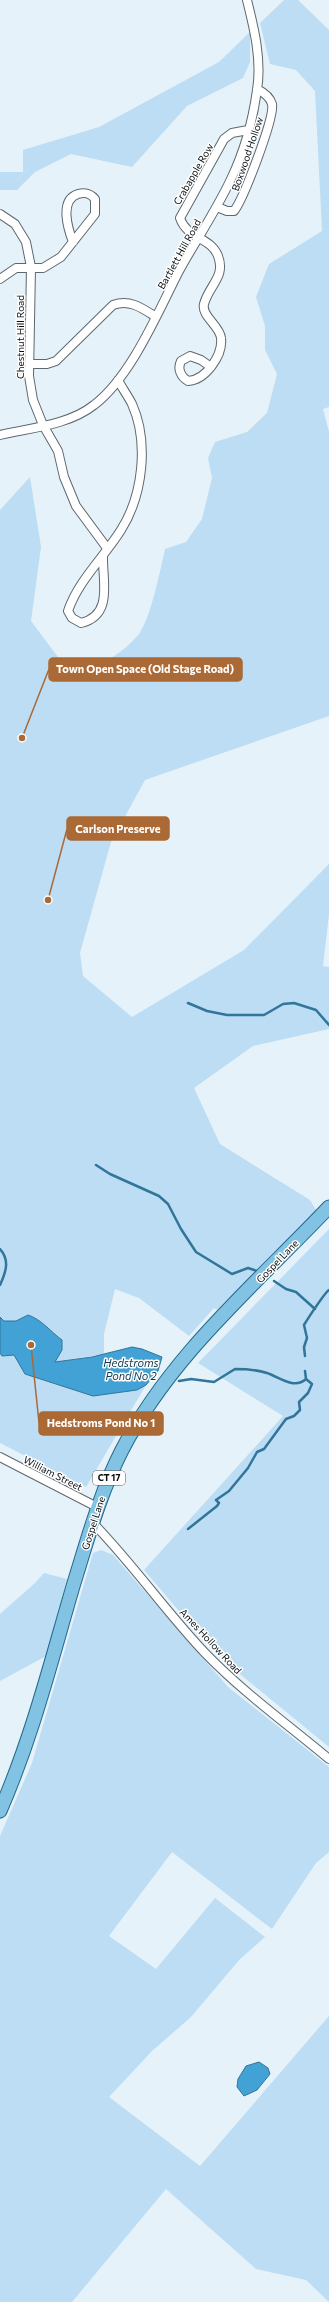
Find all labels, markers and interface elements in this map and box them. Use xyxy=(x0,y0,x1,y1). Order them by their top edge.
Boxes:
street label: Boxwood Hollow xyxy=(229,115,265,193)
street label: Crabapple Row xyxy=(171,141,215,207)
street label: Bartlett Hill Road xyxy=(155,217,203,291)
street label: Chestnut Hill Road xyxy=(14,295,26,379)
callout: Town Open Space (Old Stage Road) xyxy=(49,658,242,681)
text: Town Open Space (Old Stage Road) xyxy=(56,662,234,675)
callout: Carlson Preserve xyxy=(67,817,169,840)
text: Carlson Preserve xyxy=(75,822,161,835)
street label: Gospel Lane xyxy=(253,1237,301,1285)
water label: Hedstroms Pond No 2 xyxy=(103,1356,159,1382)
callout: Hedstroms Pond No 1 xyxy=(39,1412,163,1435)
text: Hedstroms Pond No 1 xyxy=(47,1416,155,1429)
street label: William Street xyxy=(22,1453,84,1493)
road number: CT 17 xyxy=(93,1471,125,1485)
street label: Gospel Lane xyxy=(79,1495,107,1551)
street label: Ames Hollow Road xyxy=(178,1606,245,1676)

